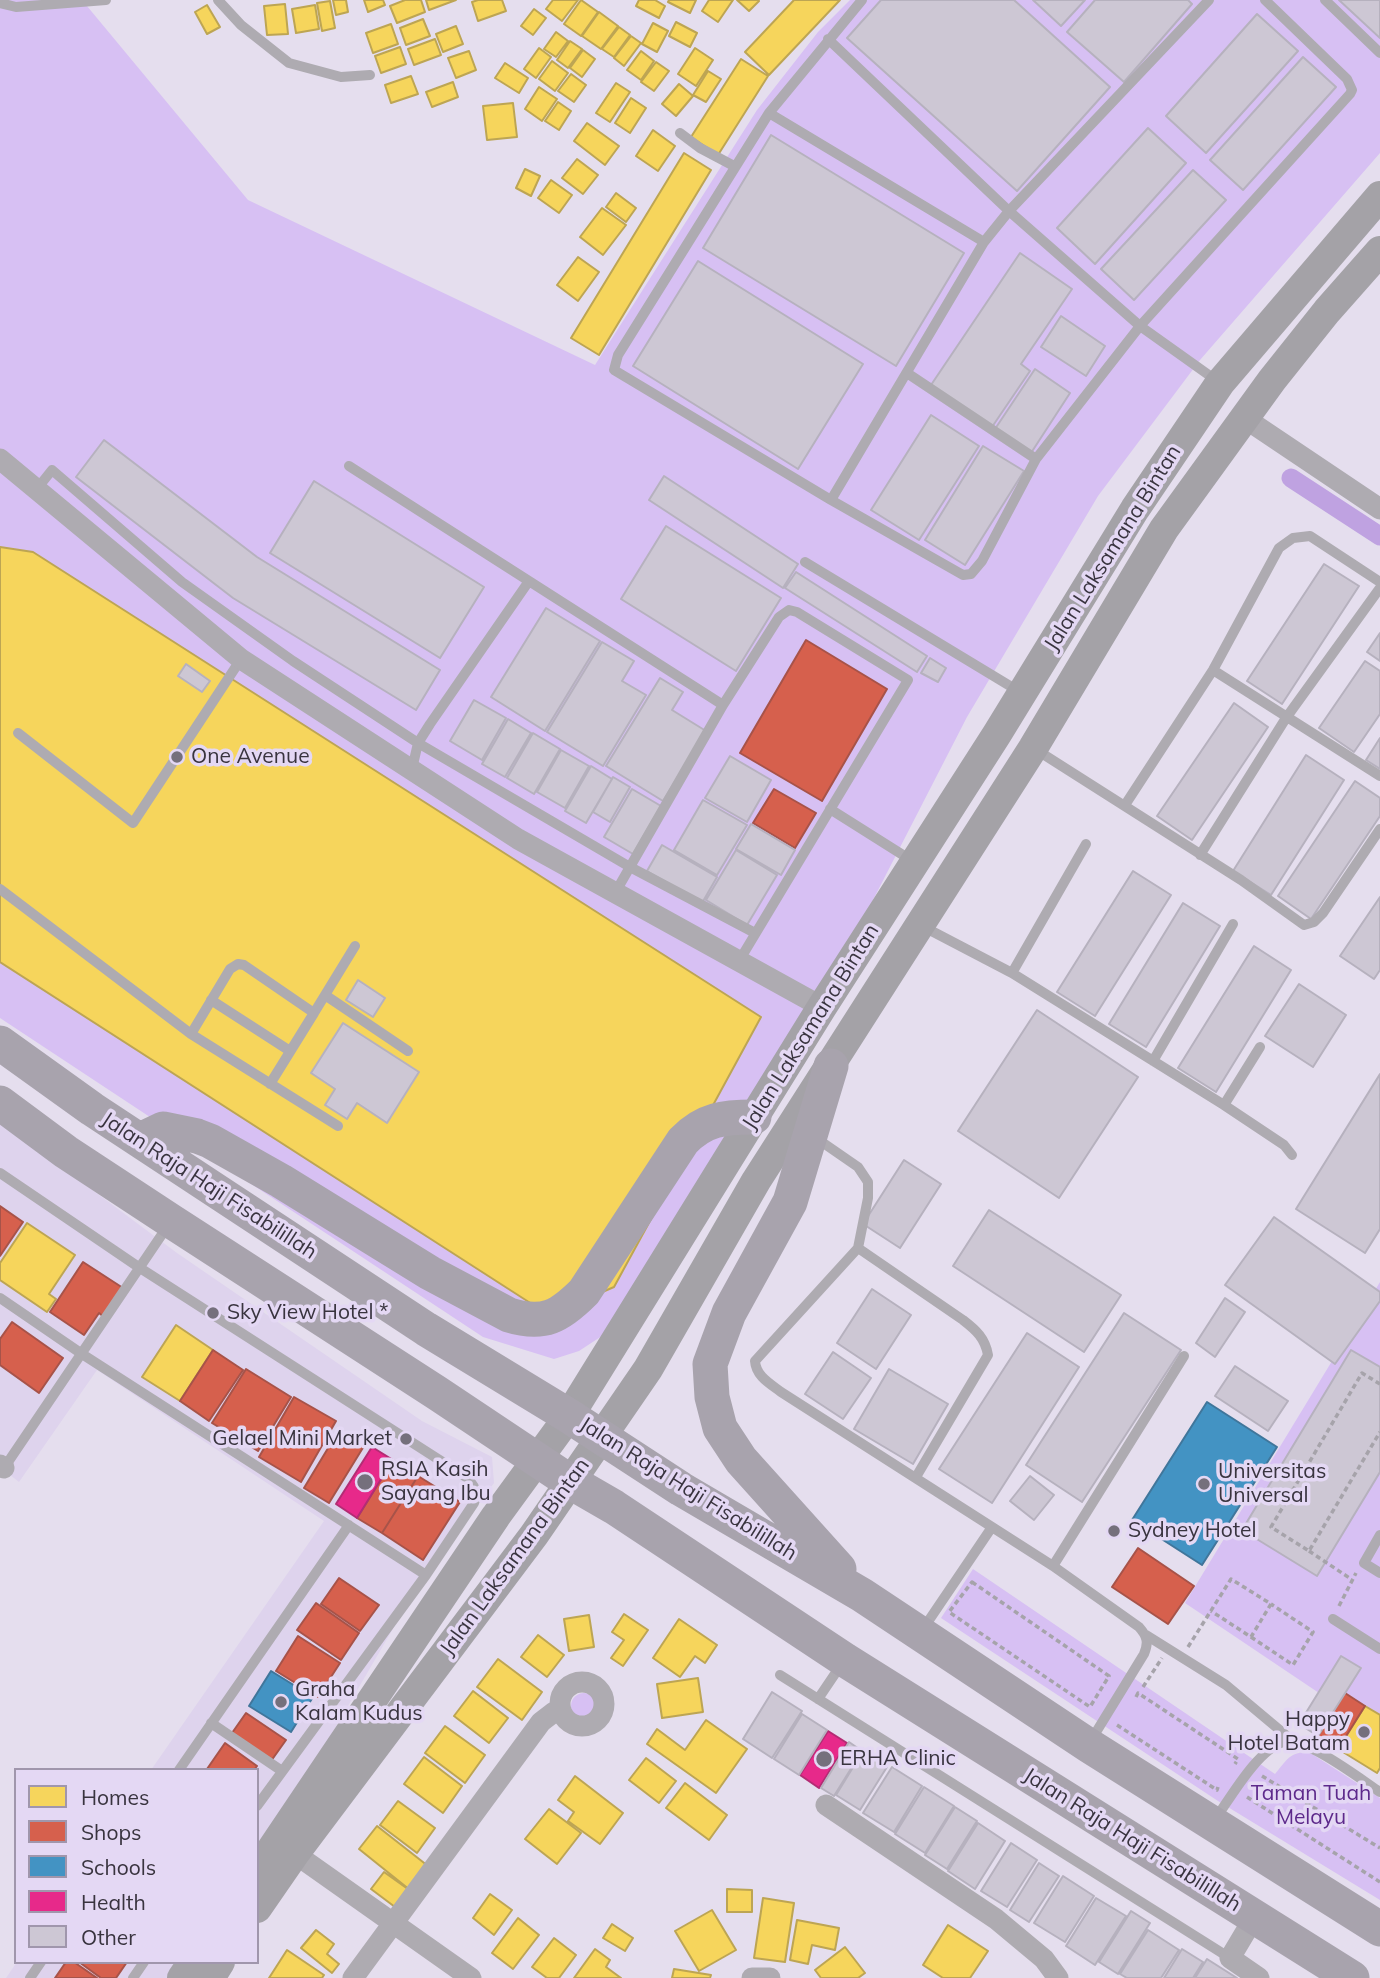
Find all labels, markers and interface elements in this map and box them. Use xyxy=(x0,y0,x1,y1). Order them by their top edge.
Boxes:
street label: Jalan Laksamana Bintan xyxy=(1039,440,1187,656)
place label: One Avenue xyxy=(191,744,310,770)
marker: One Avenue xyxy=(169,749,185,765)
street label: Jalan Laksamana Bintan xyxy=(737,919,885,1135)
street label: Jalan Raja Haji Fisabilillah xyxy=(97,1107,321,1265)
place label: Sky View Hotel * xyxy=(227,1300,389,1326)
marker: Sky View Hotel * xyxy=(205,1305,221,1321)
street label: Jalan Raja Haji Fisabilillah xyxy=(575,1412,801,1566)
place label: Gelael Mini Market xyxy=(212,1426,392,1452)
marker: Gelael Mini Market xyxy=(398,1431,414,1447)
street label: Jalan Laksamana Bintan xyxy=(435,1453,595,1661)
place label: RSIA Kasih Sayang Ibu xyxy=(381,1457,491,1507)
place label: Universitas Universal xyxy=(1218,1459,1326,1509)
marker: RSIA Kasih Sayang Ibu xyxy=(355,1472,375,1492)
marker: Universitas Universal xyxy=(1196,1476,1212,1492)
place label: Sydney Hotel xyxy=(1128,1518,1256,1544)
marker: Sydney Hotel xyxy=(1106,1523,1122,1539)
place label: Graha Kalam Kudus xyxy=(295,1677,423,1727)
marker: Graha Kalam Kudus xyxy=(273,1694,289,1710)
place label: Happy Hotel Batam xyxy=(1228,1707,1350,1757)
marker: Happy Hotel Batam xyxy=(1356,1724,1372,1740)
place label: ERHA Clinic xyxy=(840,1746,956,1772)
marker: ERHA Clinic xyxy=(814,1749,834,1769)
street label: Jalan Raja Haji Fisabilillah xyxy=(1019,1763,1245,1917)
legend xyxy=(14,1768,259,1964)
park label: Taman Tuah Melayu xyxy=(1251,1781,1371,1831)
text: Homes xyxy=(81,1784,149,1810)
text: Shops xyxy=(81,1819,141,1845)
text: Schools xyxy=(81,1854,156,1880)
text: Health xyxy=(81,1889,146,1915)
text: Other xyxy=(81,1924,136,1950)

